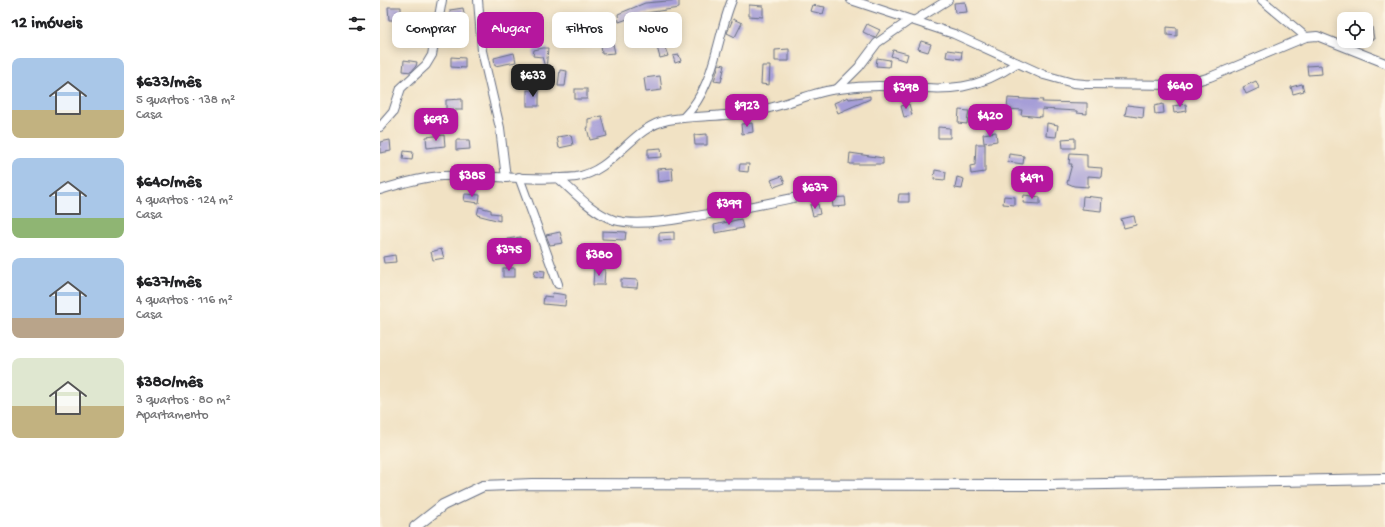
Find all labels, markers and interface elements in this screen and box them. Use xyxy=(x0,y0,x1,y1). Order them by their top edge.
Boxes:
chip: Comprar xyxy=(392,12,469,48)
chip: Alugar xyxy=(477,12,544,48)
chip: Filtros xyxy=(552,12,616,48)
chip: Novo xyxy=(624,12,682,48)
map controls xyxy=(1337,12,1373,48)
button: locate xyxy=(1337,12,1373,48)
icon: filters xyxy=(346,13,368,35)
text: 12 imóveis xyxy=(12,14,82,34)
pin: $633 xyxy=(509,64,557,98)
text: $633 xyxy=(520,69,546,84)
text: $633/mês xyxy=(136,73,201,93)
icon: home xyxy=(44,74,92,122)
pin: $640 xyxy=(1156,74,1204,108)
pin: $398 xyxy=(882,76,930,110)
text: $640 xyxy=(1167,79,1193,94)
text: $398 xyxy=(893,81,919,96)
text: 5 quartos · 138 m² xyxy=(136,93,235,108)
pin: $923 xyxy=(723,94,771,128)
text: $923 xyxy=(734,99,760,114)
pin: $420 xyxy=(966,104,1014,138)
text: Casa xyxy=(136,108,162,123)
pin: $693 xyxy=(412,108,460,142)
text: $420 xyxy=(977,109,1003,124)
text: $693 xyxy=(423,113,449,128)
pin: $385 xyxy=(448,164,496,198)
pin: $491 xyxy=(1008,166,1056,200)
text: $385 xyxy=(459,169,485,184)
text: $491 xyxy=(1020,171,1044,186)
text: $640/mês xyxy=(136,173,201,193)
icon: home xyxy=(44,174,92,222)
pin: $637 xyxy=(791,176,839,210)
text: $637 xyxy=(802,181,828,196)
pin: $399 xyxy=(705,192,753,226)
text: 4 quartos · 124 m² xyxy=(136,193,233,208)
text: $399 xyxy=(716,197,742,212)
text: Casa xyxy=(136,208,162,223)
pin: $375 xyxy=(485,238,533,272)
text: $375 xyxy=(496,243,522,258)
pin: $380 xyxy=(575,243,623,277)
text: $380 xyxy=(585,248,613,263)
text: $637/mês xyxy=(136,273,201,293)
icon: home xyxy=(44,274,92,322)
text: 4 quartos · 116 m² xyxy=(136,293,233,308)
text: Casa xyxy=(136,308,162,323)
text: $380/mês xyxy=(136,373,203,393)
icon: home xyxy=(44,374,92,422)
text: 3 quartos · 80 m² xyxy=(136,393,231,408)
text: Apartamento xyxy=(136,408,209,423)

